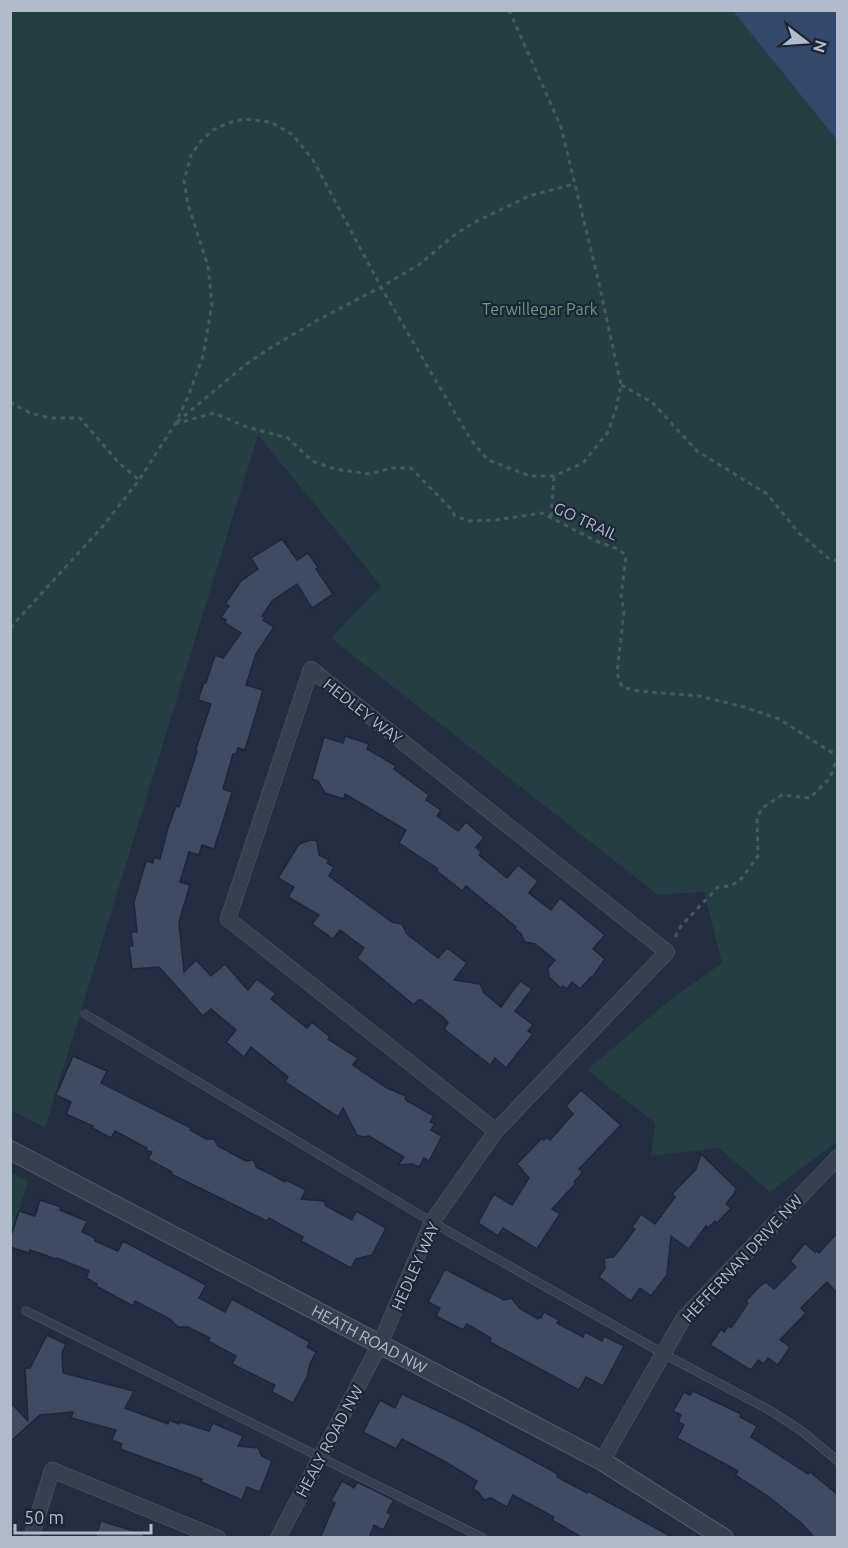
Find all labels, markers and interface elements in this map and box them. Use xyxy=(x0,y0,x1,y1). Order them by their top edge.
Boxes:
north arrow xyxy=(776,12,836,72)
text: N xyxy=(810,38,831,55)
park label: Terwillegar Park xyxy=(482,300,598,318)
street label: GO TRAIL xyxy=(551,498,621,544)
street label: HEDLEY WAY xyxy=(320,675,406,748)
street label: HEFFERNAN DRIVE NW xyxy=(678,1191,806,1325)
street label: HEDLEY WAY xyxy=(388,1218,443,1313)
street label: HEATH ROAD NW xyxy=(309,1301,430,1377)
street label: HEALY ROAD NW xyxy=(292,1382,366,1500)
scale bar xyxy=(15,1497,152,1535)
text: 50 m xyxy=(24,1507,64,1527)

